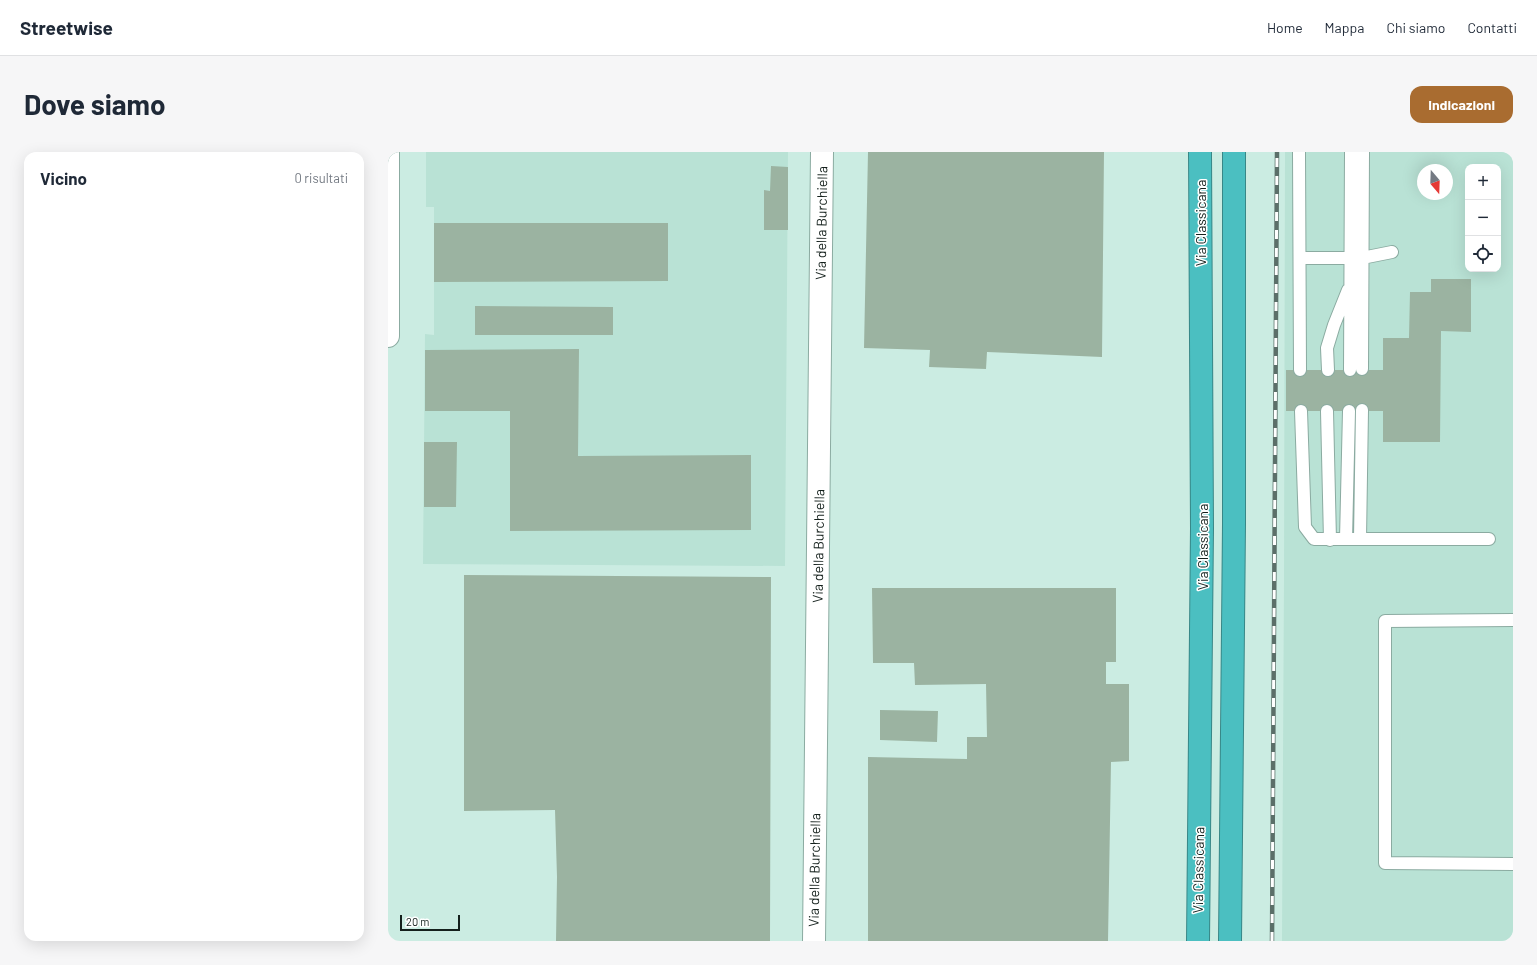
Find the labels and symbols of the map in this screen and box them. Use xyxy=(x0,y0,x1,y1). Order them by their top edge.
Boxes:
north arrow xyxy=(1417,164,1453,200)
street label: Via della Burchiella xyxy=(812,166,830,280)
street label: Via Classicana xyxy=(1192,180,1209,266)
street label: Via della Burchiella xyxy=(809,489,827,603)
street label: Via Classicana xyxy=(1194,504,1211,590)
street label: Via della Burchiella xyxy=(805,813,823,927)
street label: Via Classicana xyxy=(1189,827,1207,913)
scale bar xyxy=(400,913,460,932)

